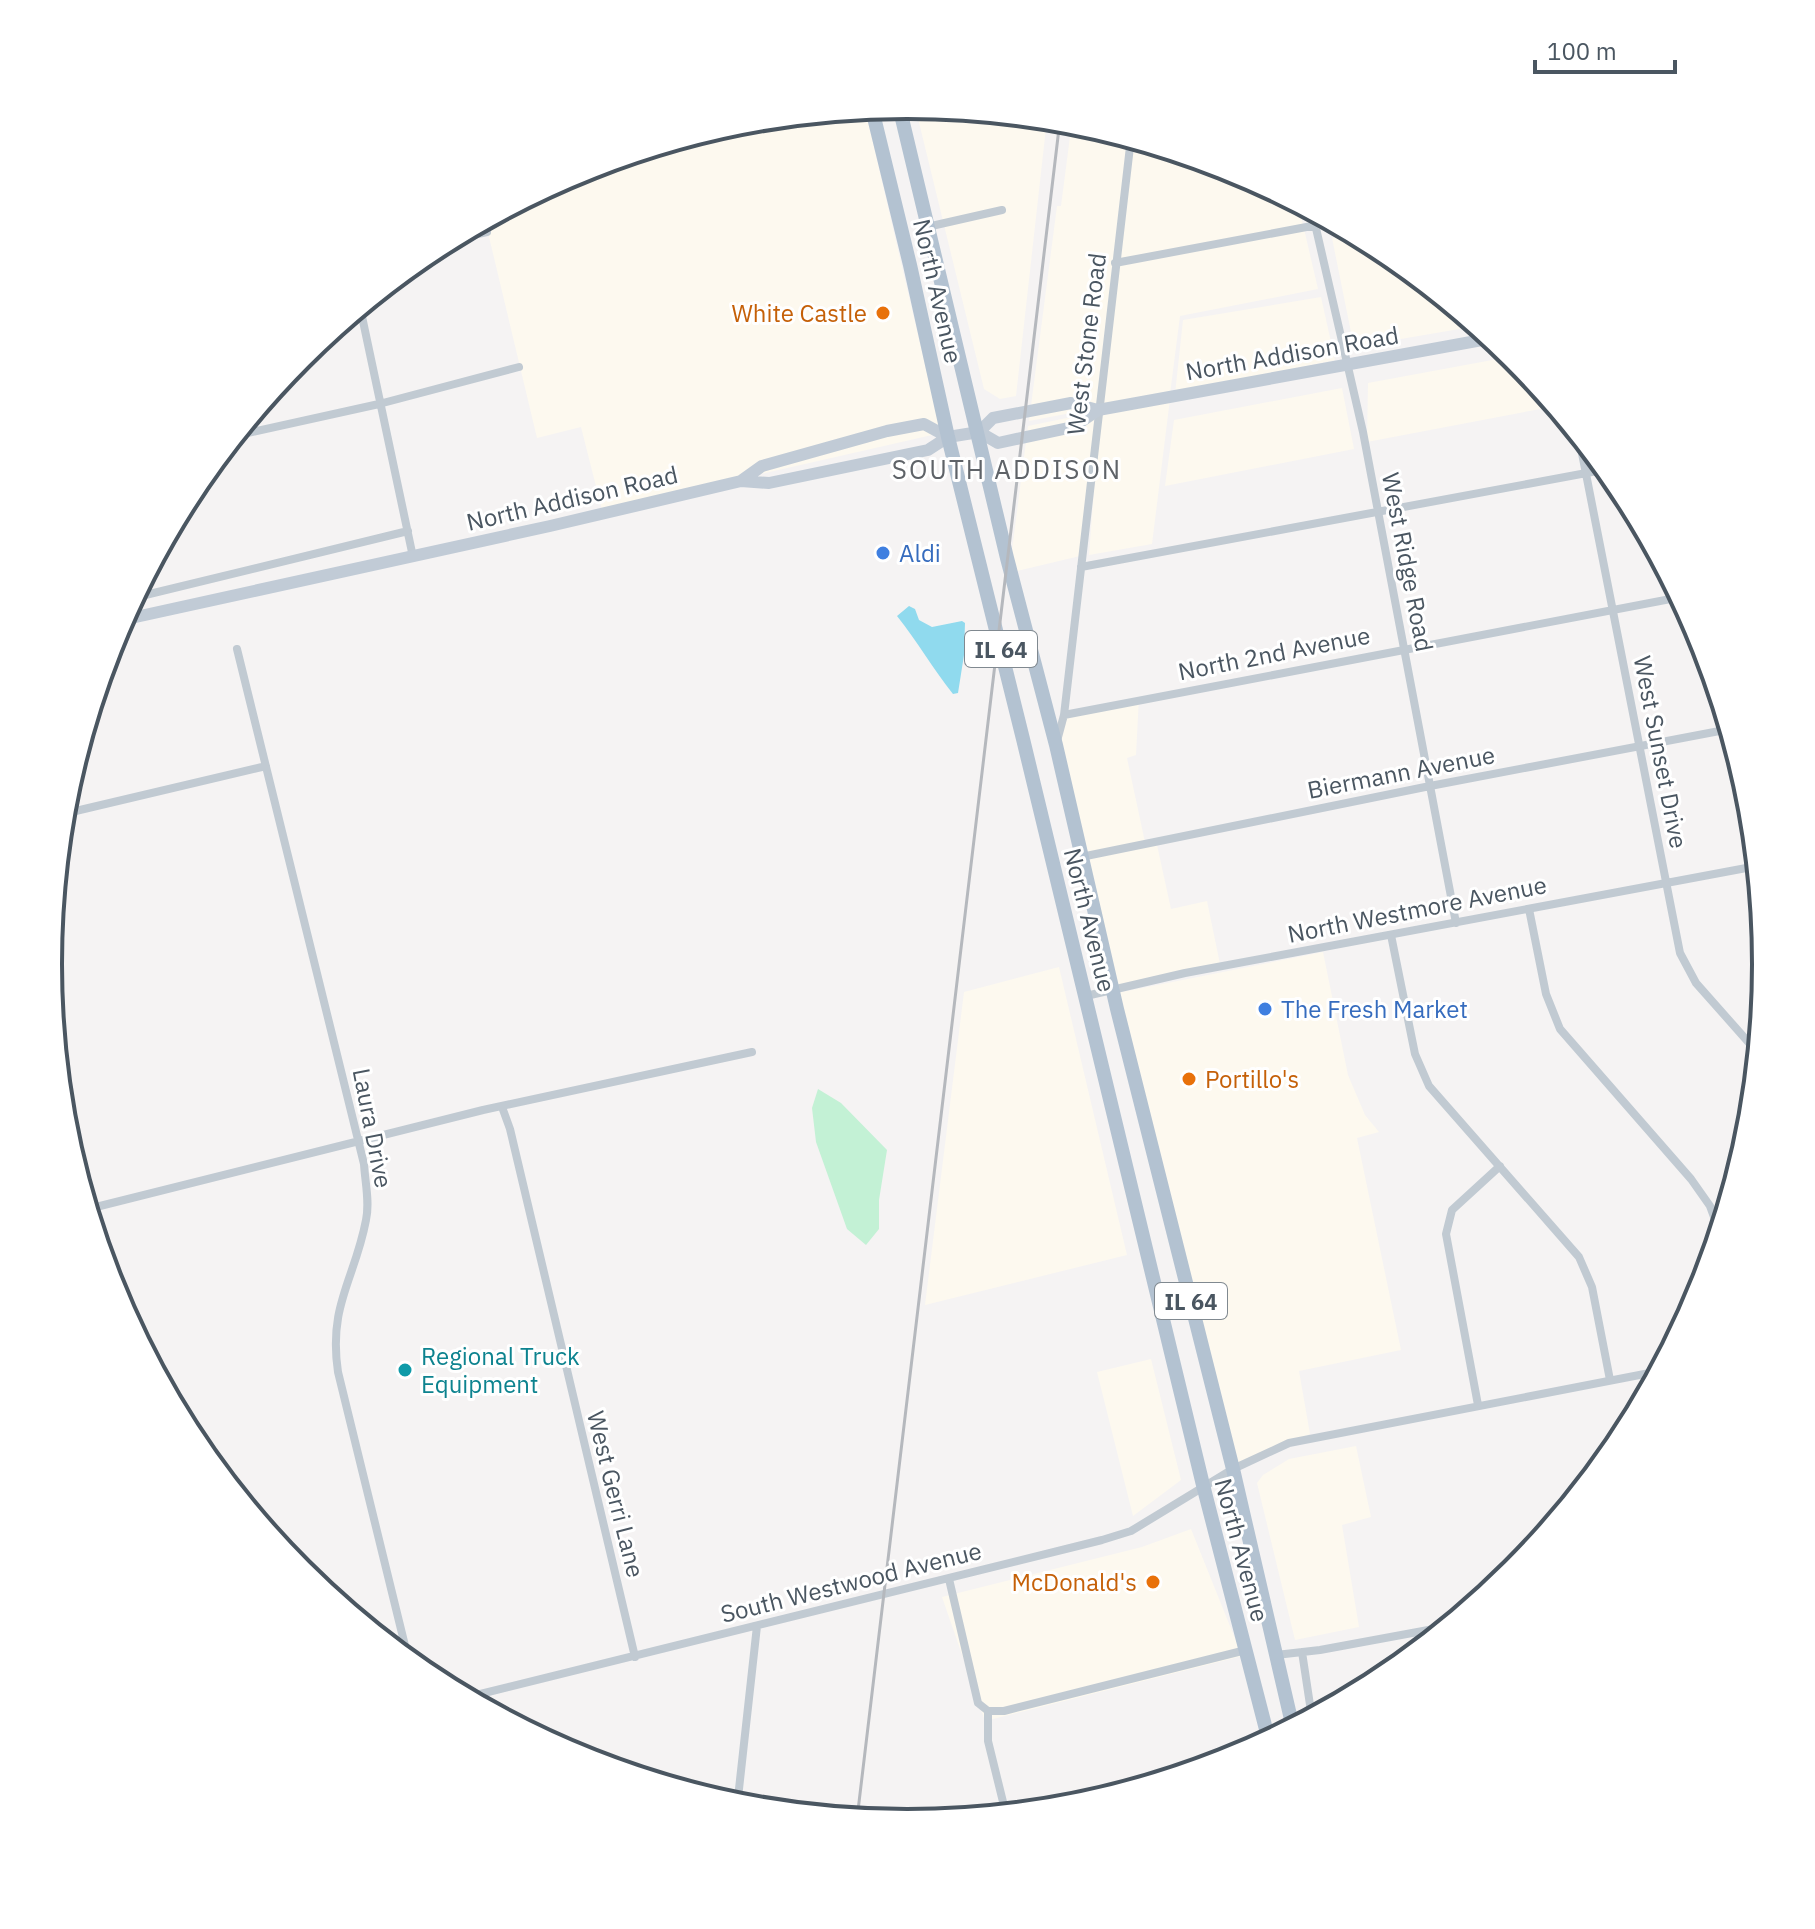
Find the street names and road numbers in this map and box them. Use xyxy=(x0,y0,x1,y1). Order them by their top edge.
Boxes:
street label: North Avenue xyxy=(906,216,970,366)
street label: West Stone Road xyxy=(1059,251,1113,437)
street label: North Addison Road xyxy=(1183,319,1401,387)
street label: North Addison Road xyxy=(463,458,681,538)
street label: West Ridge Road xyxy=(1375,470,1441,654)
street label: North 2nd Avenue xyxy=(1175,619,1373,687)
road number: IL 64 xyxy=(965,631,1037,667)
street label: West Sunset Drive xyxy=(1627,653,1695,851)
street label: Biermann Avenue xyxy=(1304,738,1498,806)
street label: North Avenue xyxy=(1057,845,1123,995)
street label: North Westmore Avenue xyxy=(1285,868,1549,950)
street label: Laura Drive xyxy=(346,1065,400,1191)
road number: IL 64 xyxy=(1155,1283,1227,1319)
street label: West Gerri Lane xyxy=(580,1407,652,1581)
street label: North Avenue xyxy=(1207,1475,1277,1625)
street label: South Westwood Avenue xyxy=(717,1534,985,1630)

